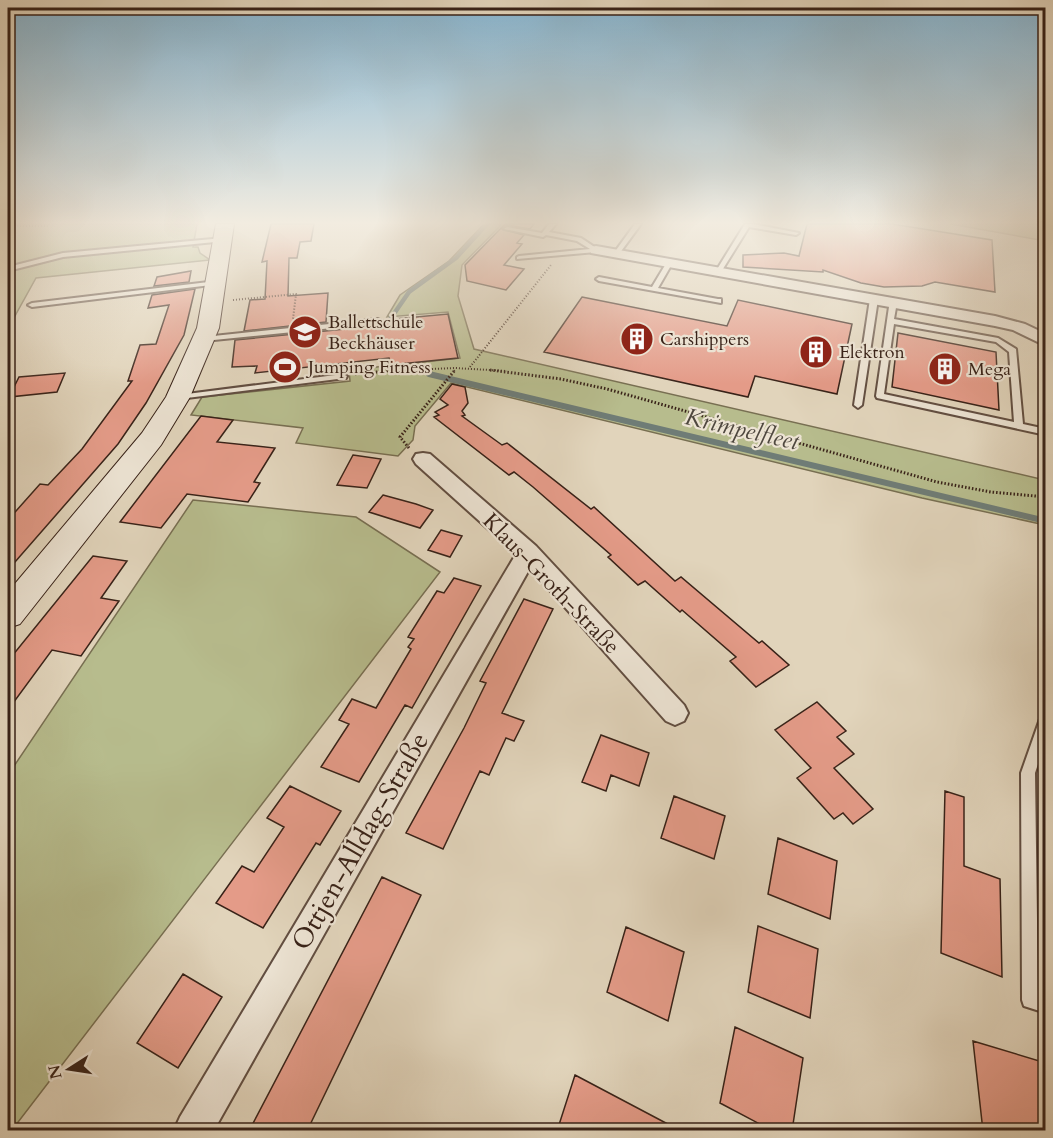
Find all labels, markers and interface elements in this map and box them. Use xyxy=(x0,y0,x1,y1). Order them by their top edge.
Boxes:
place label: Ballettschule Beckhäuser xyxy=(328,310,423,356)
school or university icon: Ballettschule Beckhäuser xyxy=(287,314,323,350)
building icon: Carshippers xyxy=(619,321,655,357)
place label: Carshippers xyxy=(660,327,749,352)
building icon: Elektron xyxy=(798,334,834,370)
place label: Elektron xyxy=(839,340,905,365)
sports icon: Jumping Fitness xyxy=(267,349,303,385)
building icon: Mega xyxy=(927,351,963,387)
place label: Jumping Fitness xyxy=(305,355,430,380)
place label: Mega xyxy=(968,357,1011,382)
water label: Krimpelfleet xyxy=(682,400,803,459)
street label: Klaus-Groth-Straße xyxy=(476,507,626,661)
street label: Ottjen-Alldag-Straße xyxy=(283,726,438,957)
north arrow xyxy=(39,1039,99,1099)
text: N xyxy=(43,1063,68,1081)

